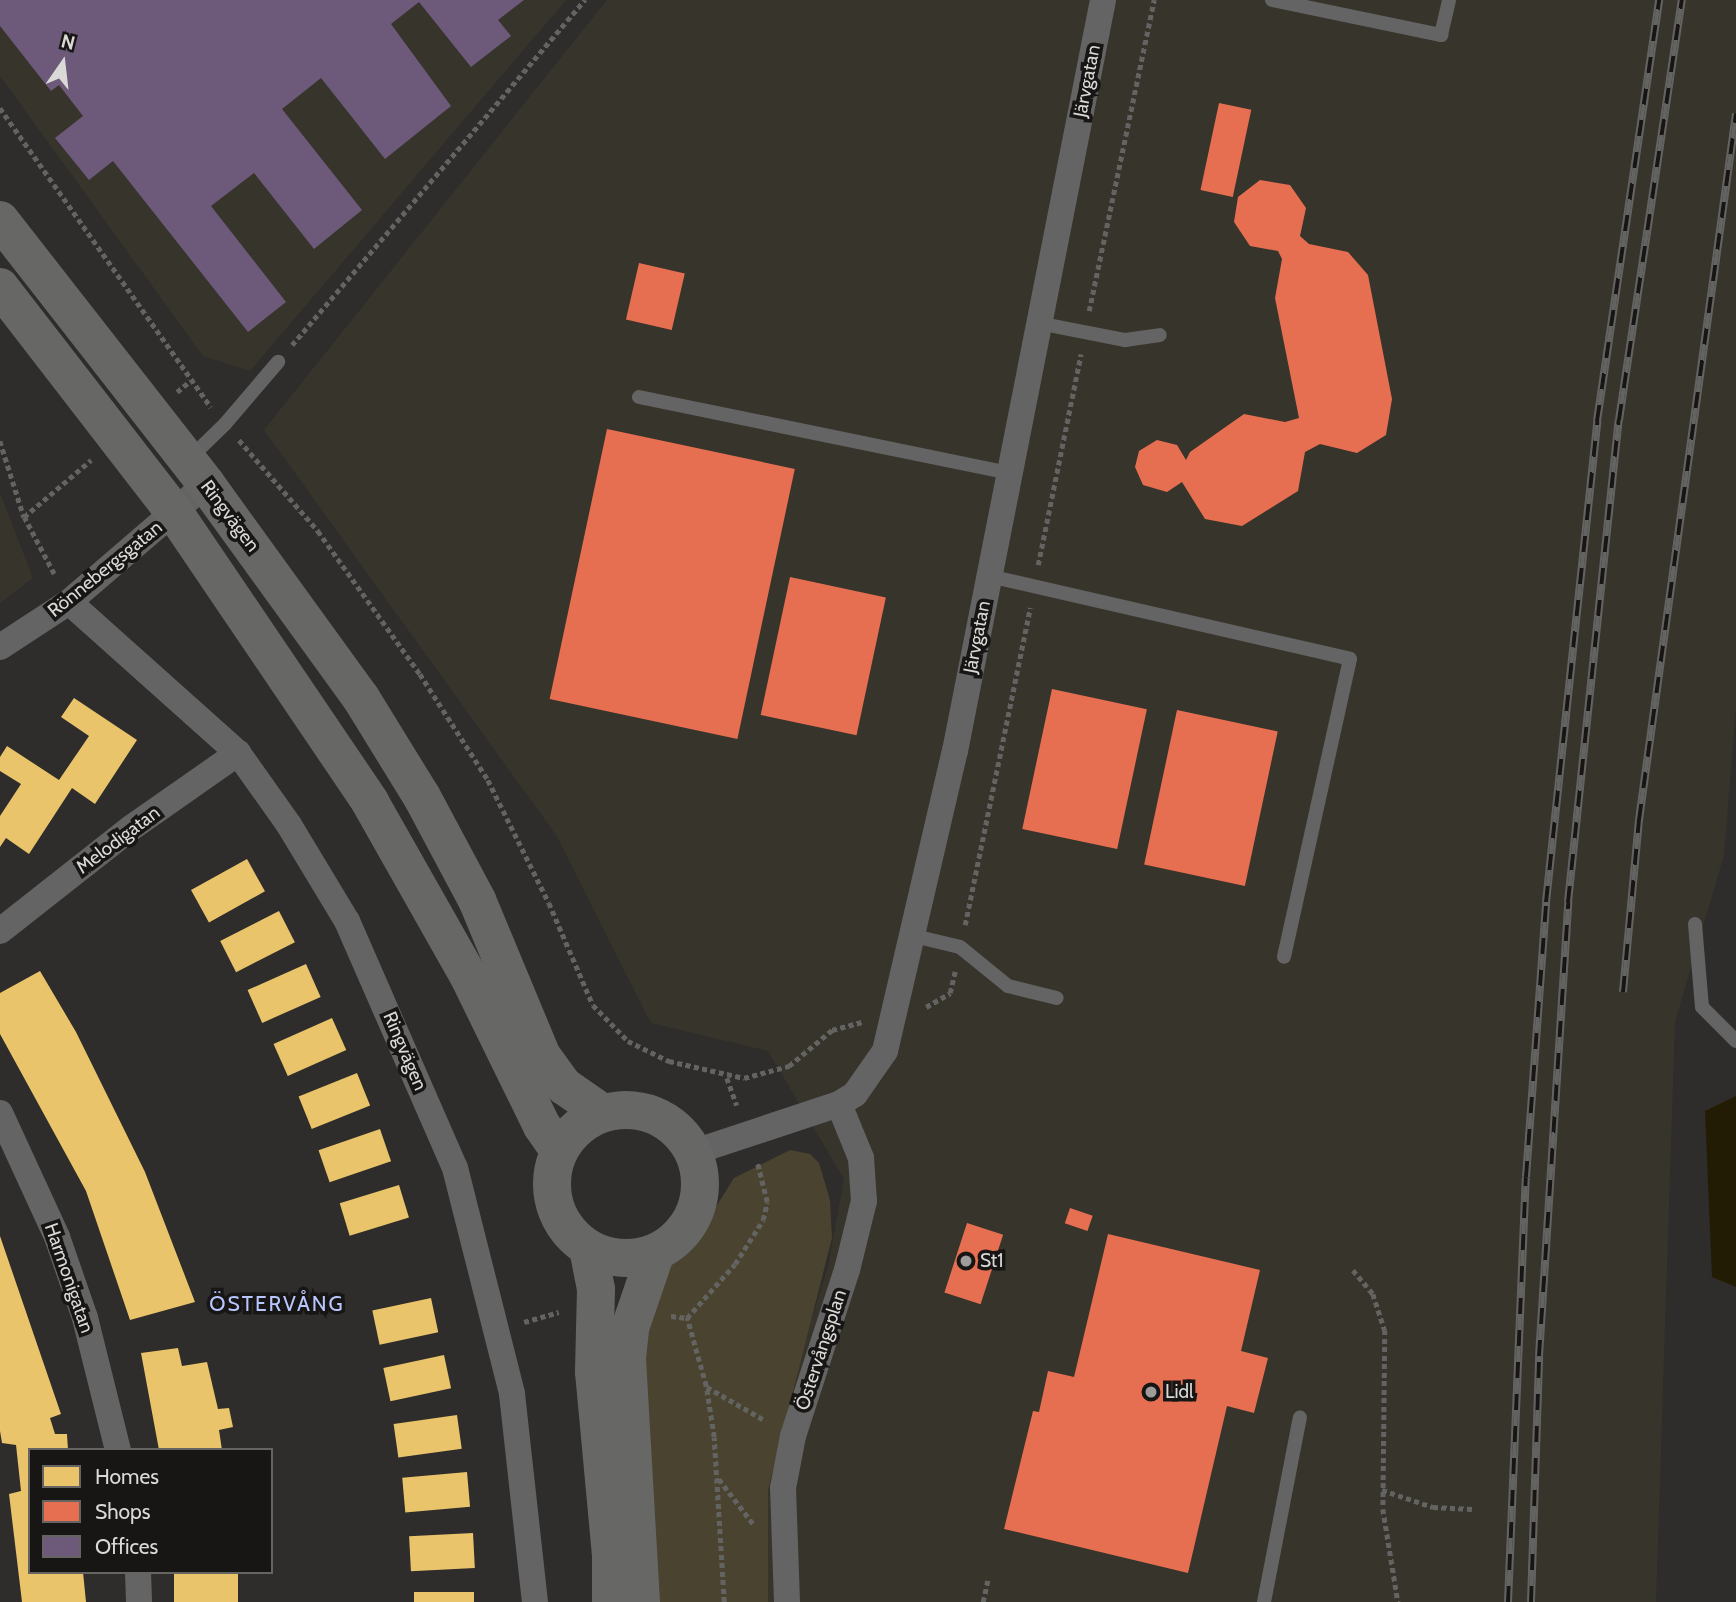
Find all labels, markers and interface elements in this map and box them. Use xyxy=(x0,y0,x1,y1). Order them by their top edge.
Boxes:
north arrow xyxy=(28,28,98,98)
text: N xyxy=(59,29,78,55)
street label: Järvgatan xyxy=(1069,43,1105,119)
street label: Ringvägen xyxy=(196,476,264,556)
street label: Rönnebergsgatan xyxy=(43,516,167,622)
street label: Järvgatan xyxy=(959,599,995,675)
street label: Melodigatan xyxy=(72,801,164,879)
street label: Ringvägen xyxy=(378,1008,432,1094)
street label: Harmonigatan xyxy=(40,1220,98,1336)
place label: St1 xyxy=(980,1250,1003,1272)
marker: St1 xyxy=(958,1253,974,1269)
street label: Östervångsplan xyxy=(791,1287,851,1413)
district label: ÖSTERVÅNG xyxy=(210,1291,344,1317)
place label: Lidl xyxy=(1165,1381,1194,1403)
marker: Lidl xyxy=(1143,1384,1159,1400)
legend xyxy=(28,1448,273,1574)
text: Homes xyxy=(95,1464,159,1489)
text: Shops xyxy=(95,1499,150,1524)
text: Offices xyxy=(95,1534,158,1559)

